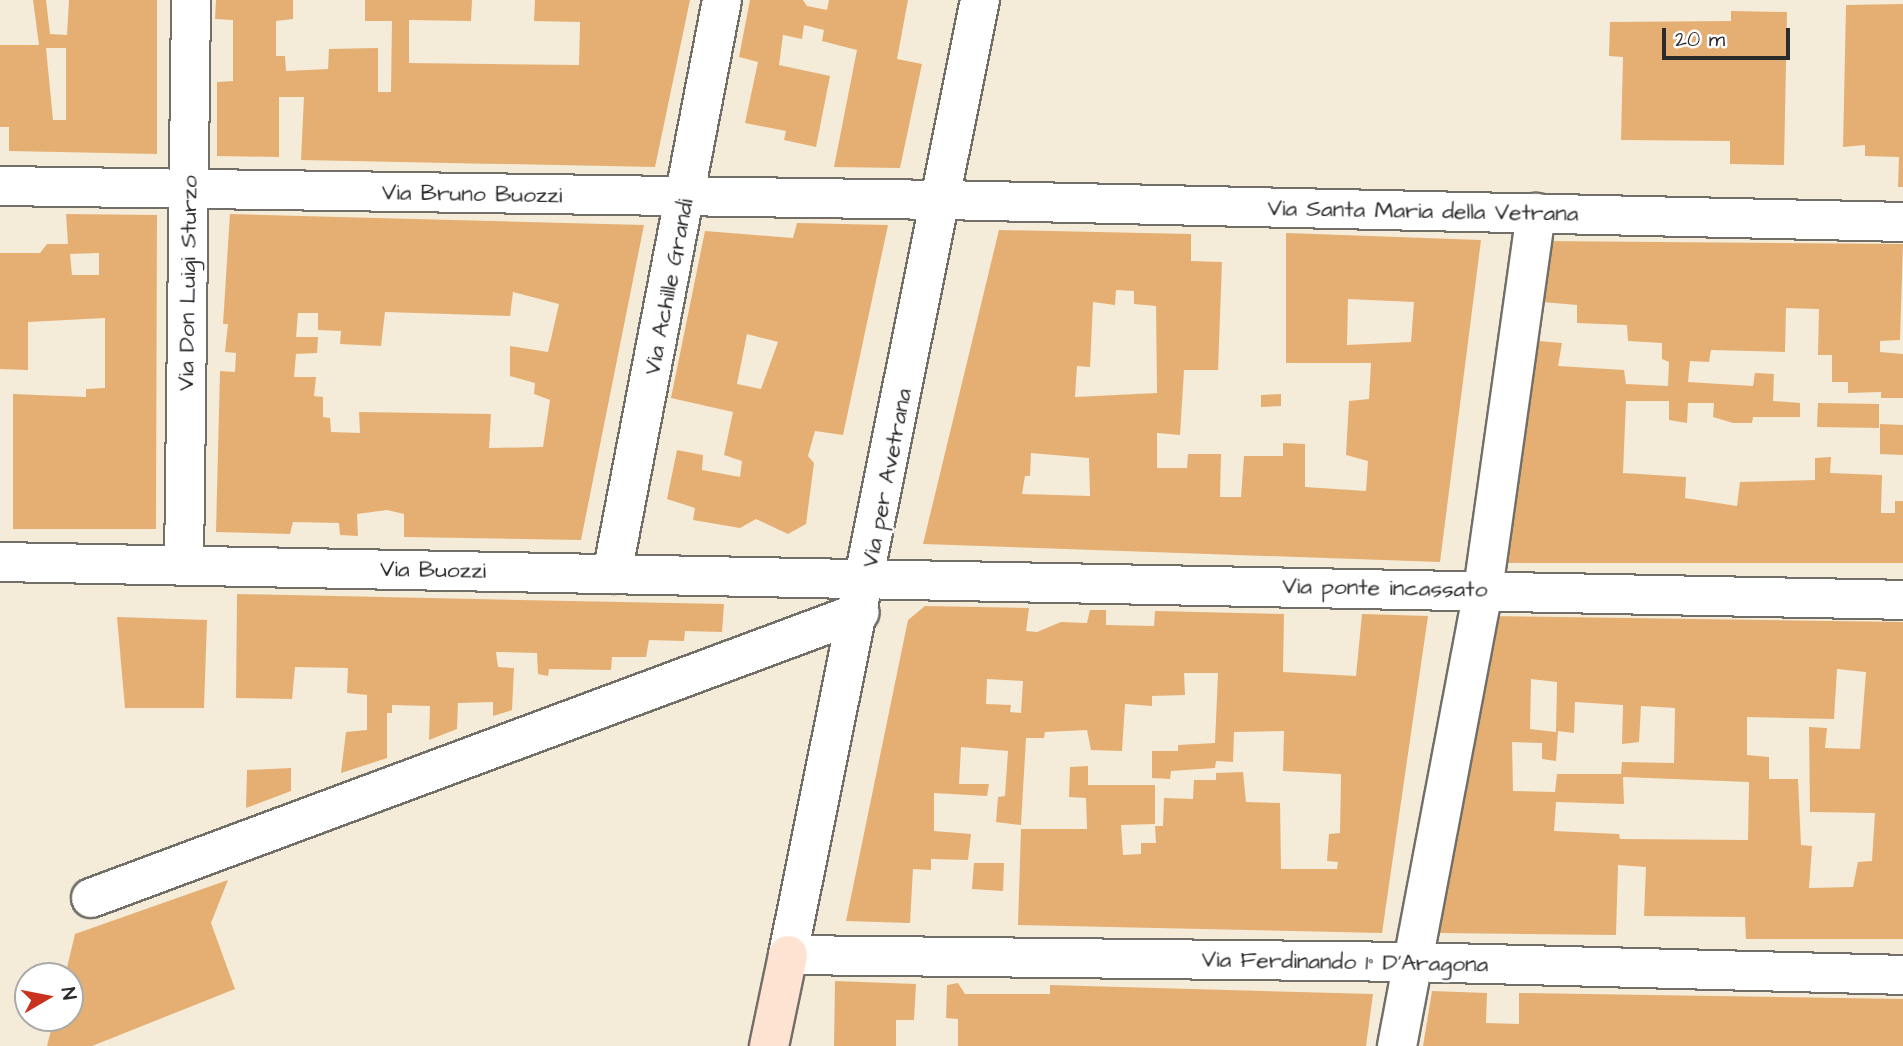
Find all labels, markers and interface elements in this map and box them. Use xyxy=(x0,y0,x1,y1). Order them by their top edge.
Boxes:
scale bar xyxy=(1665,14,1793,58)
text: 20 m xyxy=(1675,25,1725,54)
street label: Via Don Luigi Sturzo xyxy=(172,175,204,391)
street label: Via Bruno Buozzi xyxy=(382,179,562,209)
street label: Via Santa Maria della Vetrana xyxy=(1267,194,1579,228)
street label: Via Achille Grandi xyxy=(638,197,700,377)
street label: Via per Avetrana xyxy=(856,386,918,570)
street label: Via Buozzi xyxy=(380,555,486,585)
street label: Via ponte incassato xyxy=(1282,572,1488,604)
street label: Via Ferdinando 1° D'Aragona xyxy=(1201,946,1489,978)
north arrow xyxy=(14,962,84,1032)
text: N xyxy=(54,985,83,1002)

